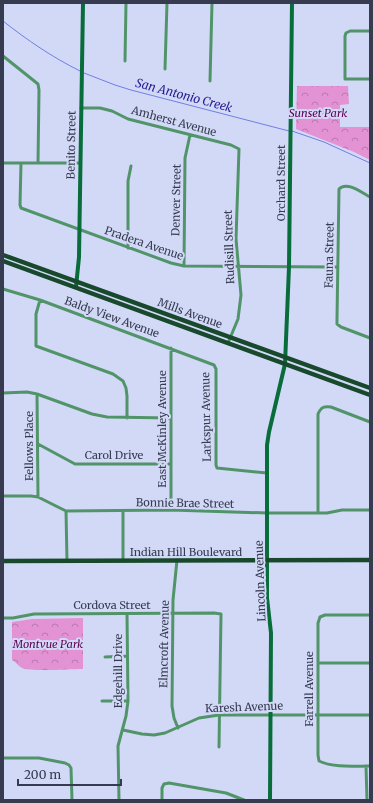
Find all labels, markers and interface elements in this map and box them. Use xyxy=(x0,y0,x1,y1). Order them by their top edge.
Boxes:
water label: San Antonio Creek xyxy=(134,75,234,115)
street label: Amherst Avenue xyxy=(129,103,218,139)
park label: Sunset Park xyxy=(289,106,347,120)
street label: Benito Street xyxy=(63,110,79,179)
street label: Orchard Street xyxy=(274,144,288,221)
street label: Denver Street xyxy=(168,163,184,236)
street label: Rudisill Street xyxy=(221,209,237,284)
street label: Fauna Street xyxy=(321,221,337,288)
street label: Pradera Avenue xyxy=(103,223,185,263)
street label: Baldy View Avenue xyxy=(63,293,161,341)
street label: Mills Avenue xyxy=(156,295,225,331)
street label: East McKinley Avenue xyxy=(155,370,169,488)
street label: Larkspur Avenue xyxy=(198,372,214,462)
street label: Fellows Place xyxy=(22,411,36,481)
street label: Carol Drive xyxy=(85,448,144,462)
street label: Bonnie Brae Street xyxy=(136,495,235,511)
street label: Lincoln Avenue xyxy=(252,540,268,622)
street label: Indian Hill Boulevard xyxy=(130,545,243,559)
street label: Cordova Street xyxy=(73,598,151,612)
street label: Elmcroft Avenue xyxy=(156,600,172,688)
street label: Edgehill Drive xyxy=(111,633,125,708)
park label: Montvue Park xyxy=(12,637,83,651)
street label: Farrell Avenue xyxy=(302,651,316,727)
street label: Karesh Avenue xyxy=(205,699,283,715)
scale bar xyxy=(18,761,121,787)
text: 200 m xyxy=(24,767,61,782)

